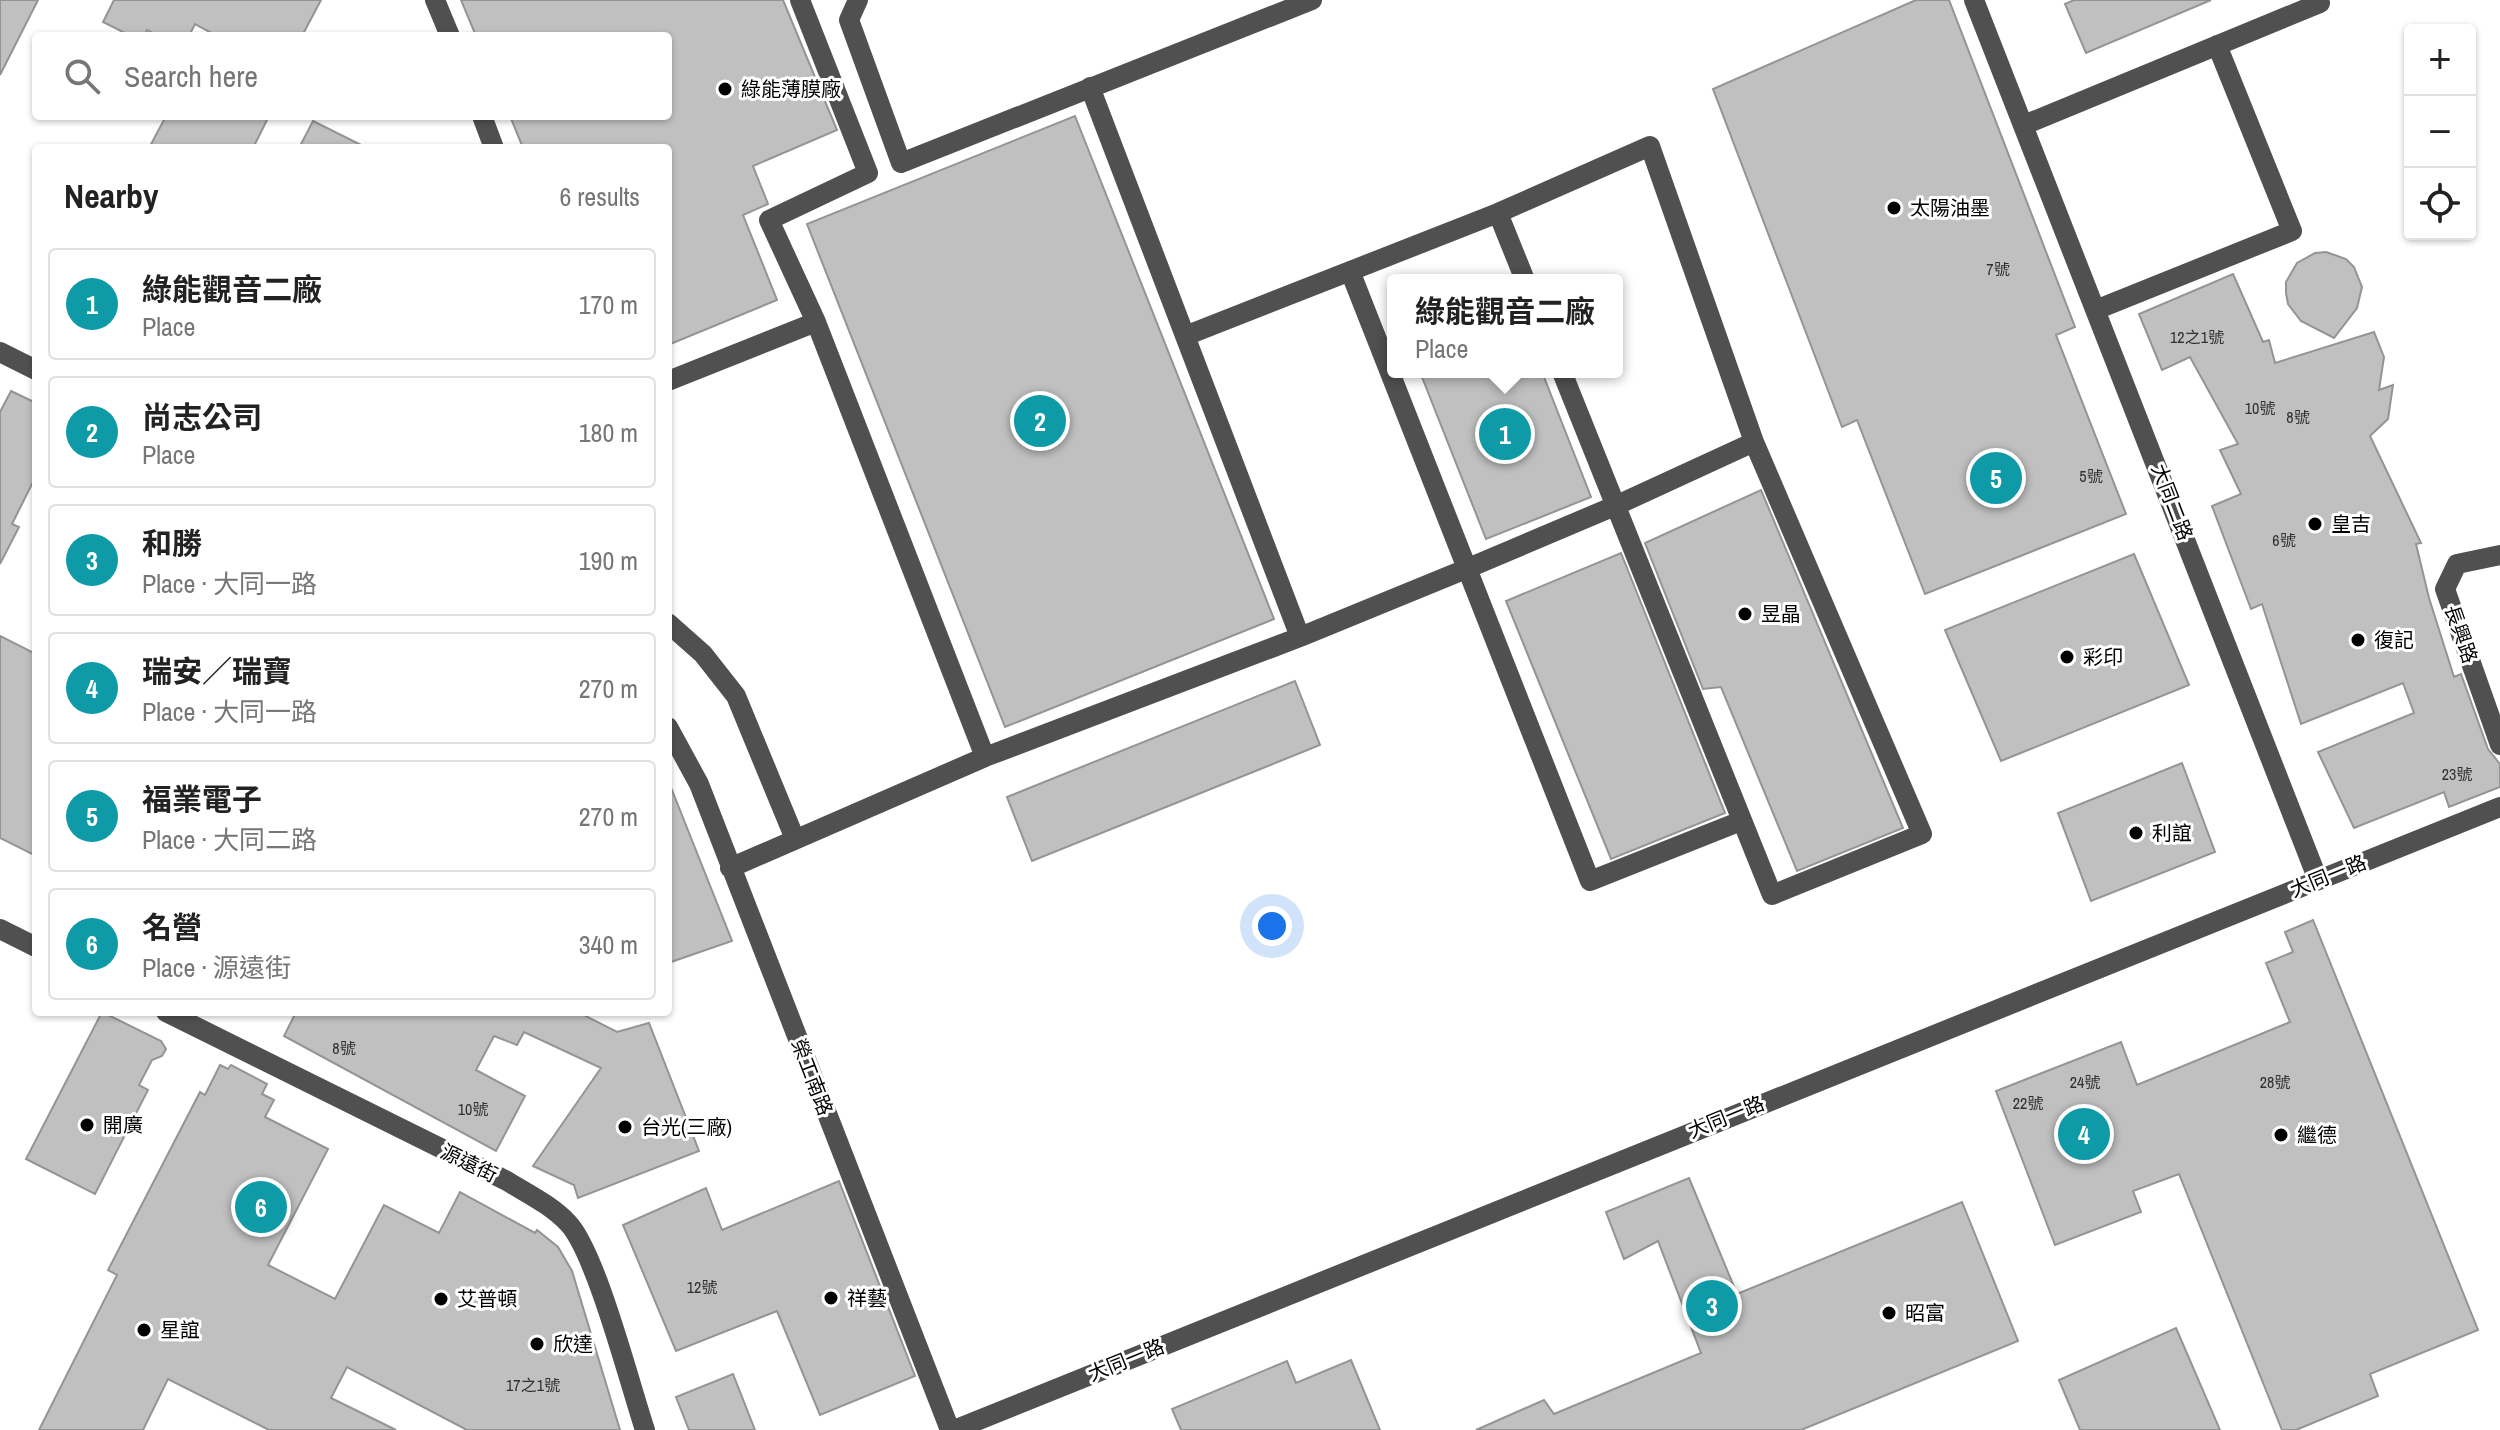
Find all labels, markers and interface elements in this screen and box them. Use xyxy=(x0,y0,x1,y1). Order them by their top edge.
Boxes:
map controls xyxy=(2404,24,2476,240)
button: + xyxy=(2404,24,2476,96)
search box xyxy=(32,32,672,120)
icon: search xyxy=(60,54,104,98)
text: Search here xyxy=(124,56,258,96)
place label: 綠能薄膜廠 xyxy=(741,75,841,102)
marker: 綠能薄膜廠 xyxy=(716,80,734,98)
button: − xyxy=(2404,96,2476,168)
button: locate xyxy=(2404,168,2476,240)
text: Nearby xyxy=(64,173,159,219)
text: 6 results xyxy=(559,179,640,214)
place label: 太陽油墨 xyxy=(1910,194,1990,221)
marker: 太陽油墨 xyxy=(1885,199,1903,217)
house number: 7號 xyxy=(1986,258,2010,280)
text: 綠能觀音二廠 xyxy=(142,269,322,309)
popup xyxy=(1387,274,1623,378)
text: 1 xyxy=(86,287,98,322)
text: 170 m xyxy=(579,287,638,322)
text: 綠能觀音二廠 xyxy=(1415,291,1595,331)
text: Place xyxy=(142,309,195,344)
house number: 12之1號 xyxy=(2170,326,2224,348)
text: Place xyxy=(1415,331,1468,366)
pin: 2 xyxy=(1014,391,1066,451)
text: 尚志公司 xyxy=(142,397,262,437)
house number: 10號 xyxy=(2245,397,2275,419)
pin: 1 xyxy=(1479,404,1531,464)
house number: 8號 xyxy=(2286,406,2310,428)
text: 2 xyxy=(86,415,98,450)
text: 180 m xyxy=(579,415,638,450)
text: Place xyxy=(142,437,195,472)
pin: 5 xyxy=(1970,448,2022,508)
street label: 大同二路 xyxy=(2146,460,2199,544)
house number: 5號 xyxy=(2079,465,2103,487)
place label: 皇吉 xyxy=(2331,510,2371,537)
marker: 皇吉 xyxy=(2306,515,2324,533)
text: 和勝 xyxy=(142,523,202,563)
house number: 6號 xyxy=(2272,529,2296,551)
text: 3 xyxy=(86,543,98,578)
text: 190 m xyxy=(579,543,638,578)
text: Place · 大同一路 xyxy=(142,566,317,601)
place label: 昱晶 xyxy=(1761,600,1801,627)
street label: 長興路 xyxy=(2439,601,2484,667)
marker: 昱晶 xyxy=(1736,605,1754,623)
place label: 復記 xyxy=(2374,626,2414,653)
marker: 復記 xyxy=(2349,631,2367,649)
place label: 彩印 xyxy=(2083,643,2123,670)
marker: 彩印 xyxy=(2058,648,2076,666)
text: 瑞安／瑞寶 xyxy=(142,651,292,691)
text: 4 xyxy=(86,671,98,706)
text: 270 m xyxy=(579,671,638,706)
text: Place · 大同一路 xyxy=(142,694,317,729)
house number: 23號 xyxy=(2442,763,2472,785)
text: 福業電子 xyxy=(142,779,262,819)
text: 5 xyxy=(86,799,98,834)
text: 270 m xyxy=(579,799,638,834)
place label: 利誼 xyxy=(2152,819,2192,846)
text: Place · 大同二路 xyxy=(142,822,317,857)
marker: 利誼 xyxy=(2127,824,2145,842)
street label: 大同一路 xyxy=(2286,848,2370,903)
your location xyxy=(1252,906,1292,946)
text: 名營 xyxy=(142,907,202,947)
text: 6 xyxy=(86,927,98,962)
text: 340 m xyxy=(579,927,638,962)
text: Place · 源遠街 xyxy=(142,950,291,985)
street label: 榮工南路 xyxy=(786,1035,839,1119)
house number: 8號 xyxy=(332,1037,356,1059)
house number: 24號 xyxy=(2070,1071,2100,1093)
house number: 28號 xyxy=(2260,1071,2290,1093)
street label: 大同一路 xyxy=(1684,1089,1768,1144)
house number: 22號 xyxy=(2013,1092,2043,1114)
house number: 10號 xyxy=(458,1098,488,1120)
pin: 4 xyxy=(2058,1104,2110,1164)
place label: 開廣 xyxy=(103,1111,143,1138)
place label: 台光(三廠) xyxy=(641,1113,732,1140)
marker: 開廣 xyxy=(78,1116,96,1134)
marker: 台光(三廠) xyxy=(616,1118,634,1136)
place label: 繼德 xyxy=(2297,1121,2337,1148)
marker: 繼德 xyxy=(2272,1126,2290,1144)
street label: 源遠街 xyxy=(436,1137,502,1188)
pin: 6 xyxy=(235,1177,287,1237)
house number: 12號 xyxy=(687,1276,717,1298)
pin: 3 xyxy=(1686,1276,1738,1336)
place label: 祥藝 xyxy=(847,1284,887,1311)
place label: 艾普頓 xyxy=(457,1285,517,1312)
marker: 祥藝 xyxy=(822,1289,840,1307)
marker: 艾普頓 xyxy=(432,1290,450,1308)
place label: 昭富 xyxy=(1905,1299,1945,1326)
marker: 昭富 xyxy=(1880,1304,1898,1322)
place label: 星誼 xyxy=(160,1316,200,1343)
marker: 星誼 xyxy=(135,1321,153,1339)
place label: 欣達 xyxy=(553,1330,593,1357)
street label: 大同一路 xyxy=(1084,1332,1168,1387)
marker: 欣達 xyxy=(528,1335,546,1353)
house number: 17之1號 xyxy=(506,1374,560,1396)

